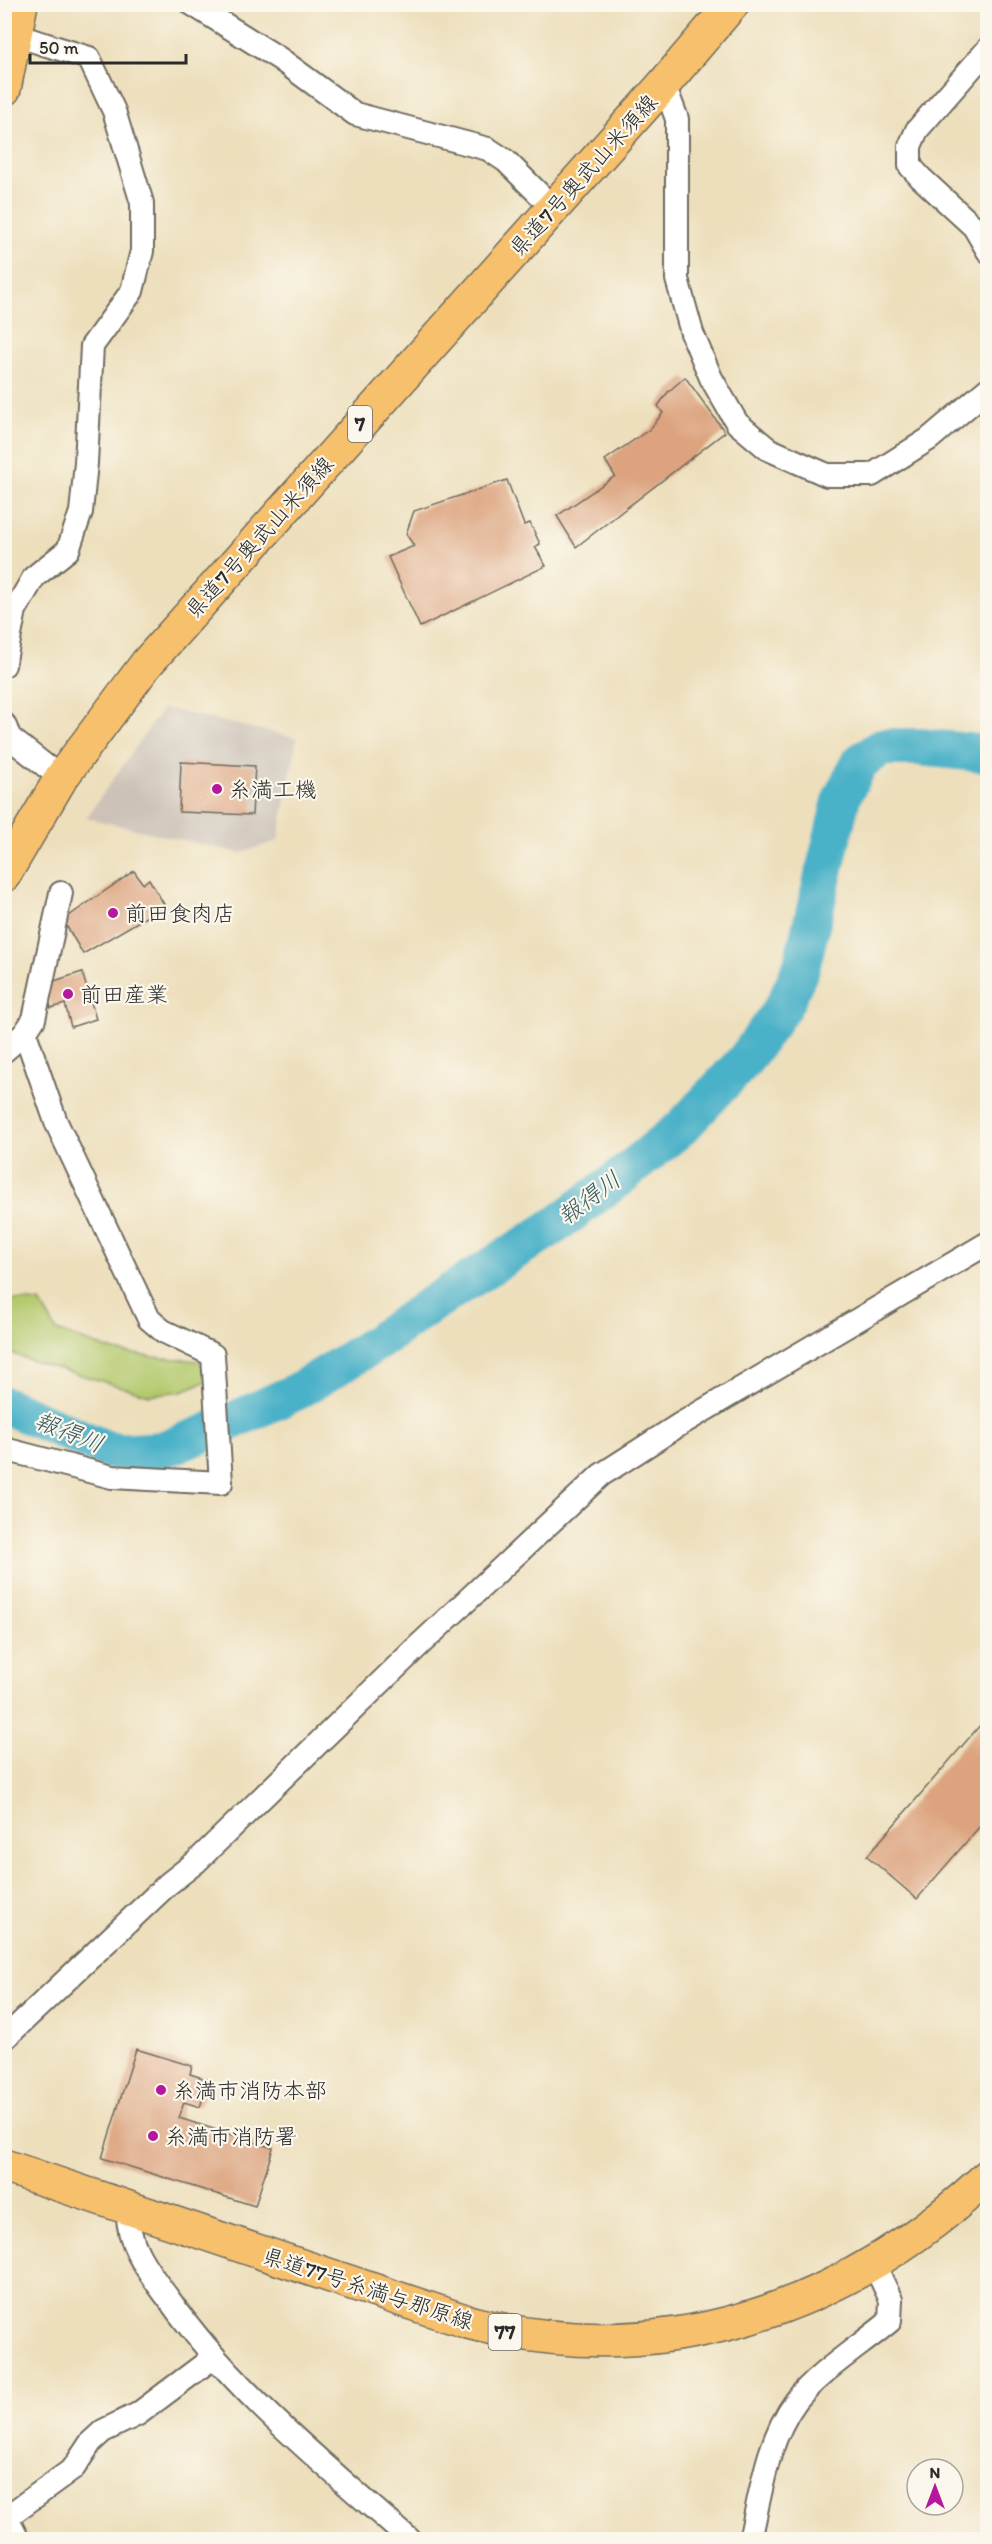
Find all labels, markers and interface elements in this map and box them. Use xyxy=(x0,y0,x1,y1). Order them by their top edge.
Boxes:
scale bar xyxy=(30,27,186,65)
text: 50 m xyxy=(39,37,79,59)
street label: 県道7号奥武山米須線 xyxy=(503,89,663,262)
road number: 7 xyxy=(348,406,372,442)
street label: 県道7号奥武山米須線 xyxy=(179,451,339,624)
place label: 糸満工機 xyxy=(229,776,317,803)
marker: 糸満工機 xyxy=(210,782,224,796)
place label: 前田食肉店 xyxy=(125,900,235,927)
marker: 前田食肉店 xyxy=(106,906,120,920)
place label: 前田産業 xyxy=(80,981,168,1008)
marker: 前田産業 xyxy=(61,987,75,1001)
water label: 報得川 xyxy=(551,1164,626,1231)
water label: 報得川 xyxy=(30,1405,108,1458)
place label: 糸満市消防本部 xyxy=(173,2077,327,2104)
marker: 糸満市消防本部 xyxy=(154,2083,168,2097)
place label: 糸満市消防署 xyxy=(165,2123,297,2150)
marker: 糸満市消防署 xyxy=(146,2129,160,2143)
street label: 県道77号糸満与那原線 xyxy=(259,2242,477,2335)
road number: 77 xyxy=(488,2314,522,2350)
north arrow xyxy=(905,2457,965,2517)
text: N xyxy=(930,2463,940,2482)

